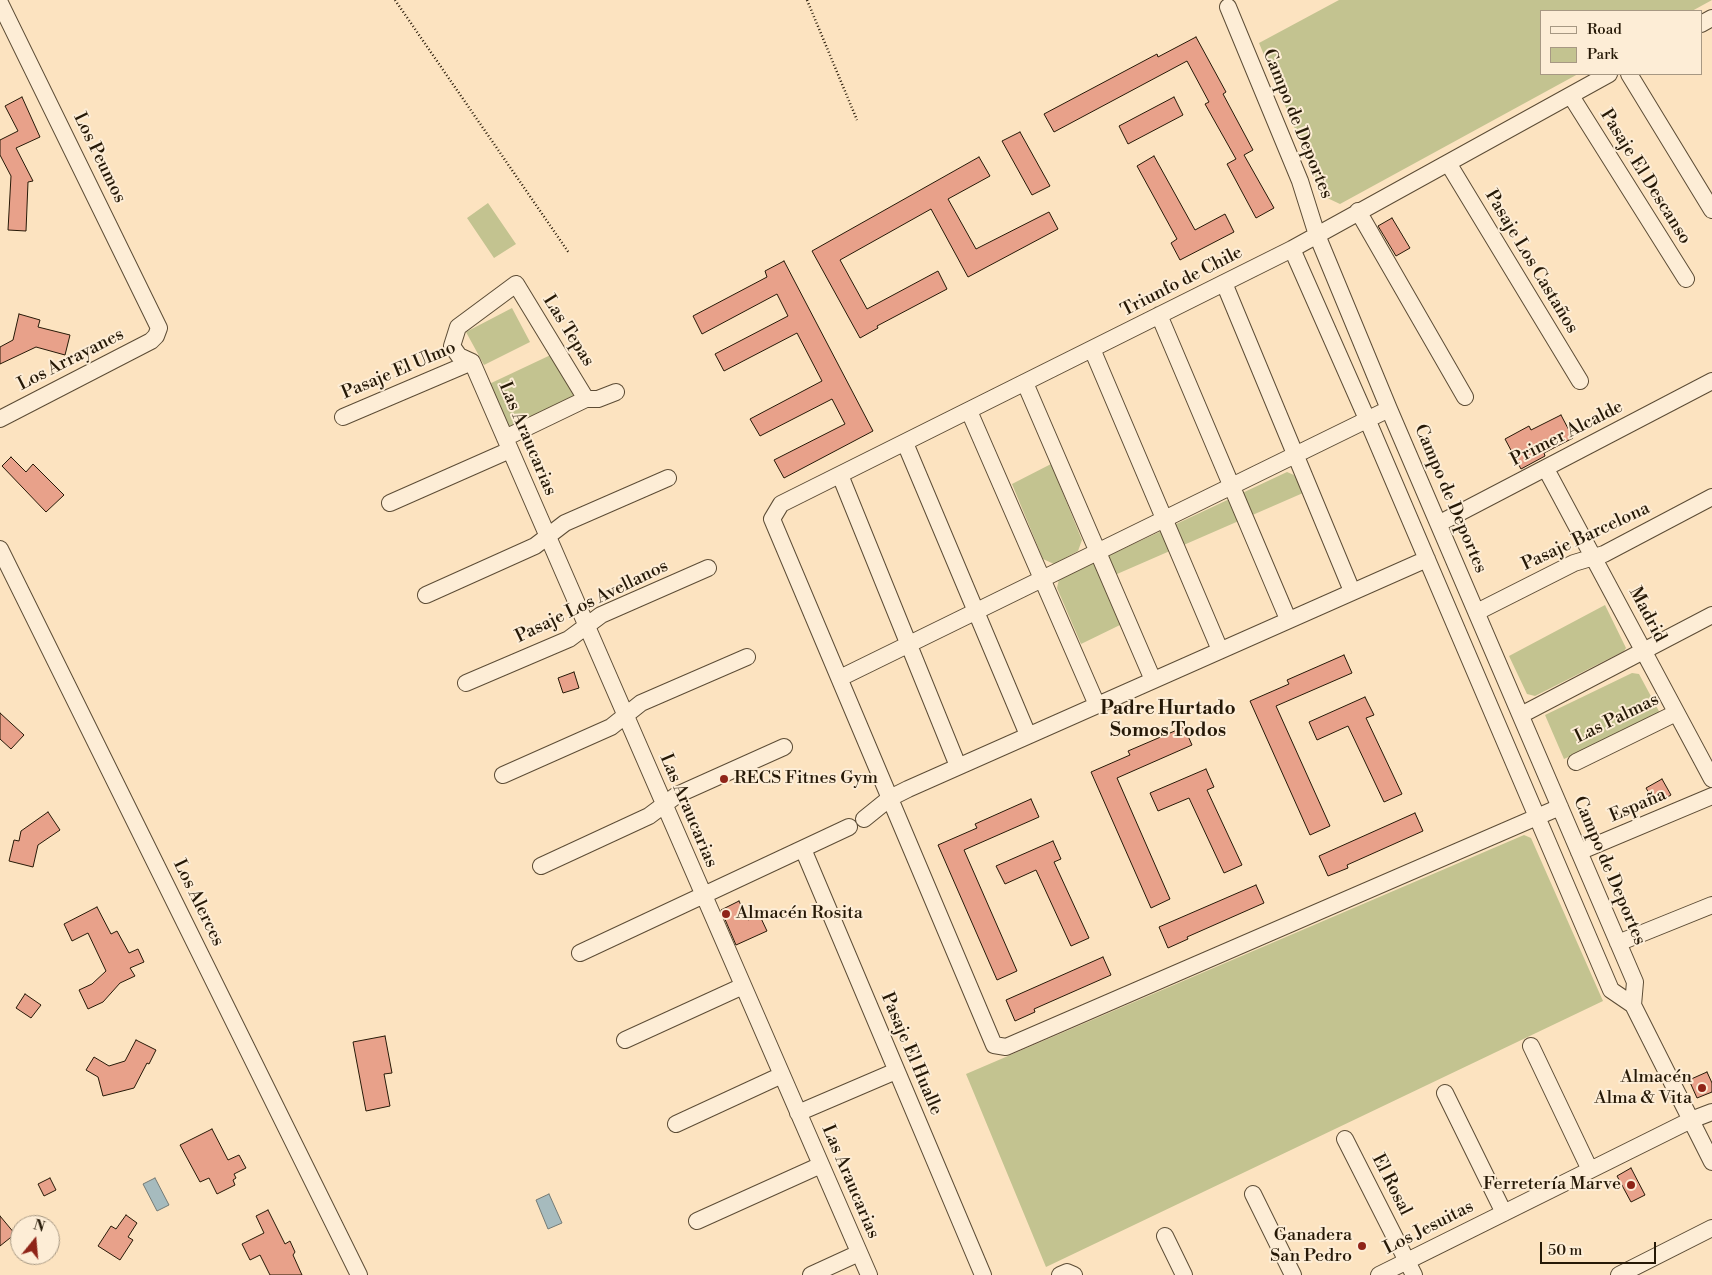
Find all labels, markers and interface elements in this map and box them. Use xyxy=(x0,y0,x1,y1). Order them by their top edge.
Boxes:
legend xyxy=(1540,10,1702,75)
text: Road xyxy=(1587,20,1622,39)
text: Park xyxy=(1587,45,1618,64)
street label: Campo de Deportes xyxy=(1257,46,1337,202)
street label: Pasaje El Descanso xyxy=(1595,105,1695,249)
street label: Los Peumos xyxy=(68,109,130,207)
street label: Pasaje Los Castaños xyxy=(1480,186,1582,338)
street label: Triunfo de Chile xyxy=(1118,242,1246,322)
street label: Las Tepas xyxy=(538,291,598,371)
street label: Los Arrayanes xyxy=(14,324,128,396)
street label: Pasaje El Ulmo xyxy=(339,337,459,405)
street label: Las Araucarias xyxy=(493,379,561,499)
street label: Primer Alcalde xyxy=(1507,396,1627,472)
street label: Campo de Deportes xyxy=(1409,421,1491,577)
street label: Pasaje Barcelona xyxy=(1519,498,1653,576)
street label: Pasaje Los Avellanos xyxy=(512,556,672,648)
street label: Madrid xyxy=(1623,584,1671,646)
street label: Las Palmas xyxy=(1571,689,1663,749)
district label: Padre Hurtado Somos Todos xyxy=(1100,698,1236,742)
street label: Las Araucarias xyxy=(654,751,722,871)
place label: RECS Fitnes Gym xyxy=(734,768,878,790)
marker: RECS Fitnes Gym xyxy=(718,773,730,785)
street label: España xyxy=(1606,784,1670,828)
street label: Campo de Deportes xyxy=(1568,793,1650,949)
street label: Los Alerces xyxy=(168,856,228,950)
place label: Almacén Rosita xyxy=(736,903,863,925)
marker: Almacén Rosita xyxy=(720,908,732,920)
street label: Pasaje El Hualle xyxy=(875,989,947,1119)
place label: Almacén Alma & Vita xyxy=(1594,1067,1692,1110)
marker: Almacén Alma & Vita xyxy=(1696,1082,1708,1094)
street label: Las Araucarias xyxy=(816,1122,884,1242)
street label: El Rosal xyxy=(1366,1151,1416,1219)
place label: Ferretería Marve xyxy=(1483,1174,1621,1196)
marker: Ferretería Marve xyxy=(1625,1179,1637,1191)
street label: Los Jesuitas xyxy=(1380,1196,1478,1260)
north arrow xyxy=(10,1215,60,1265)
text: N xyxy=(31,1216,47,1237)
place label: Ganadera San Pedro xyxy=(1270,1225,1352,1268)
scale bar xyxy=(1542,1232,1658,1264)
marker: Ganadera San Pedro xyxy=(1356,1240,1368,1252)
text: 50 m xyxy=(1548,1241,1582,1260)

